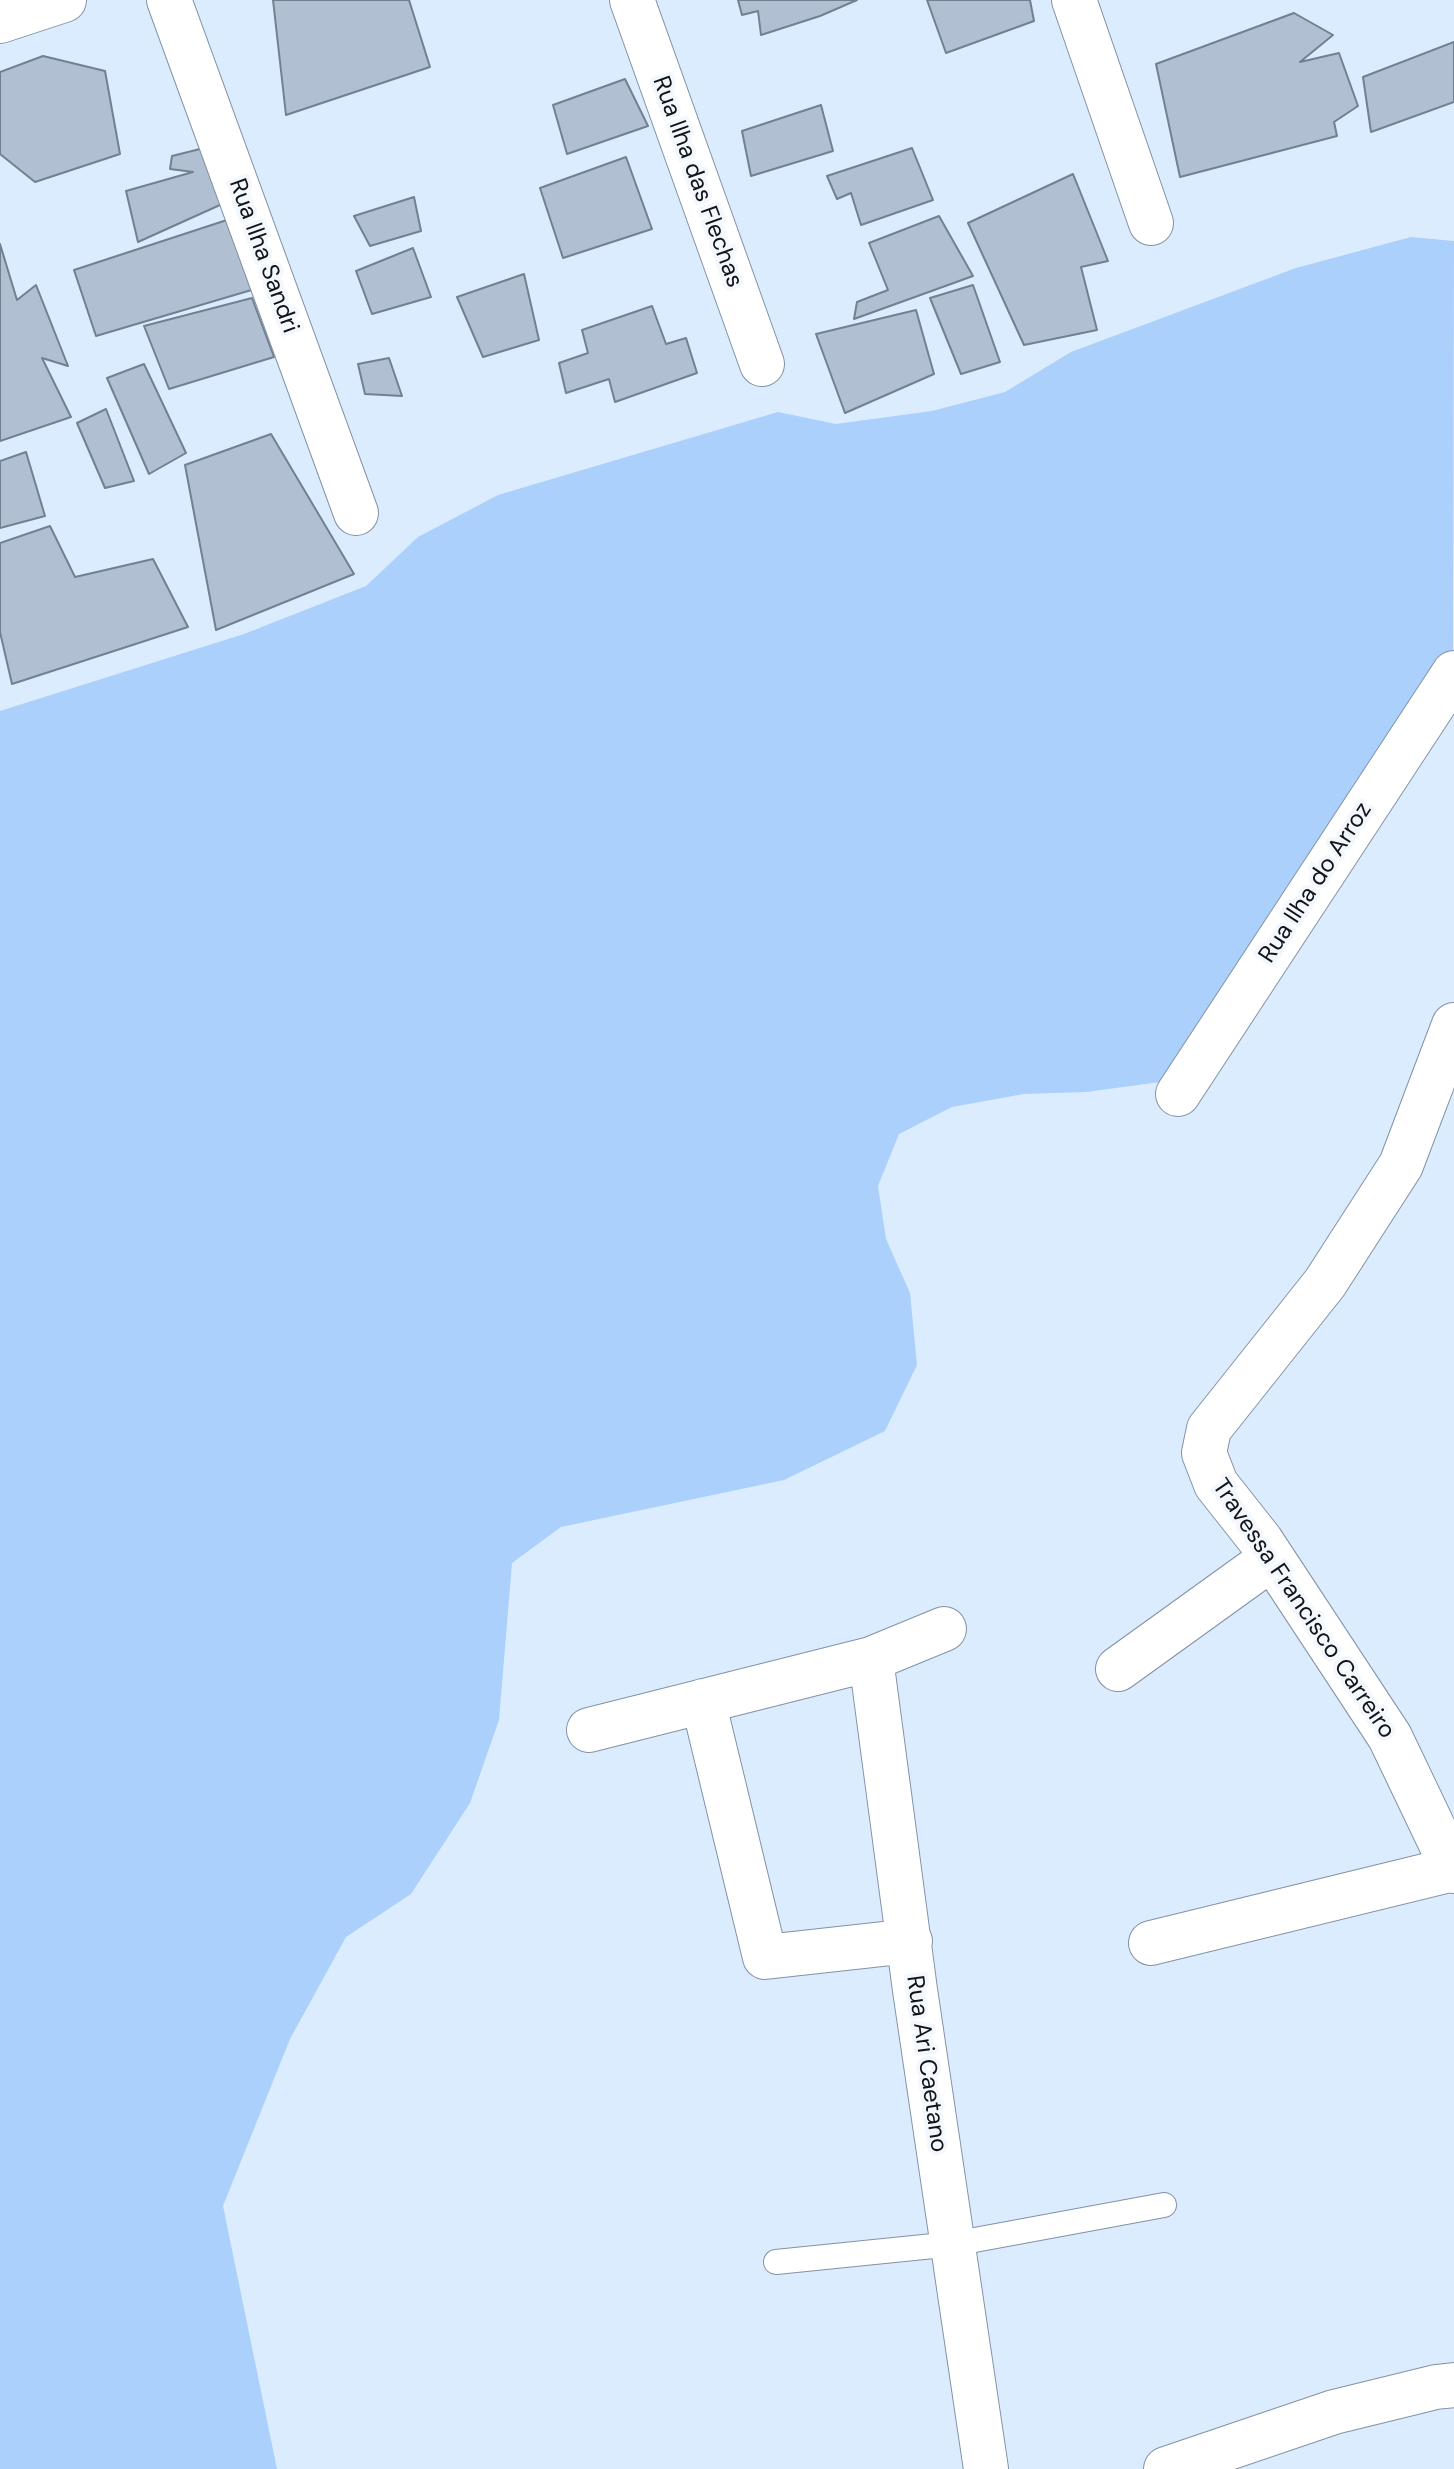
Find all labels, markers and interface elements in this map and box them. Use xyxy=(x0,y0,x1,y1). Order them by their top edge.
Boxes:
street label: Rua Ilha das Flechas xyxy=(645,72,749,292)
street label: Rua Ilha Sandri xyxy=(222,175,304,337)
street label: Rua Ilha do Arroz xyxy=(1253,797,1379,969)
street label: Travessa Francisco Carreiro xyxy=(1205,1474,1401,1744)
street label: Rua Ari Caetano xyxy=(899,1974,953,2154)

